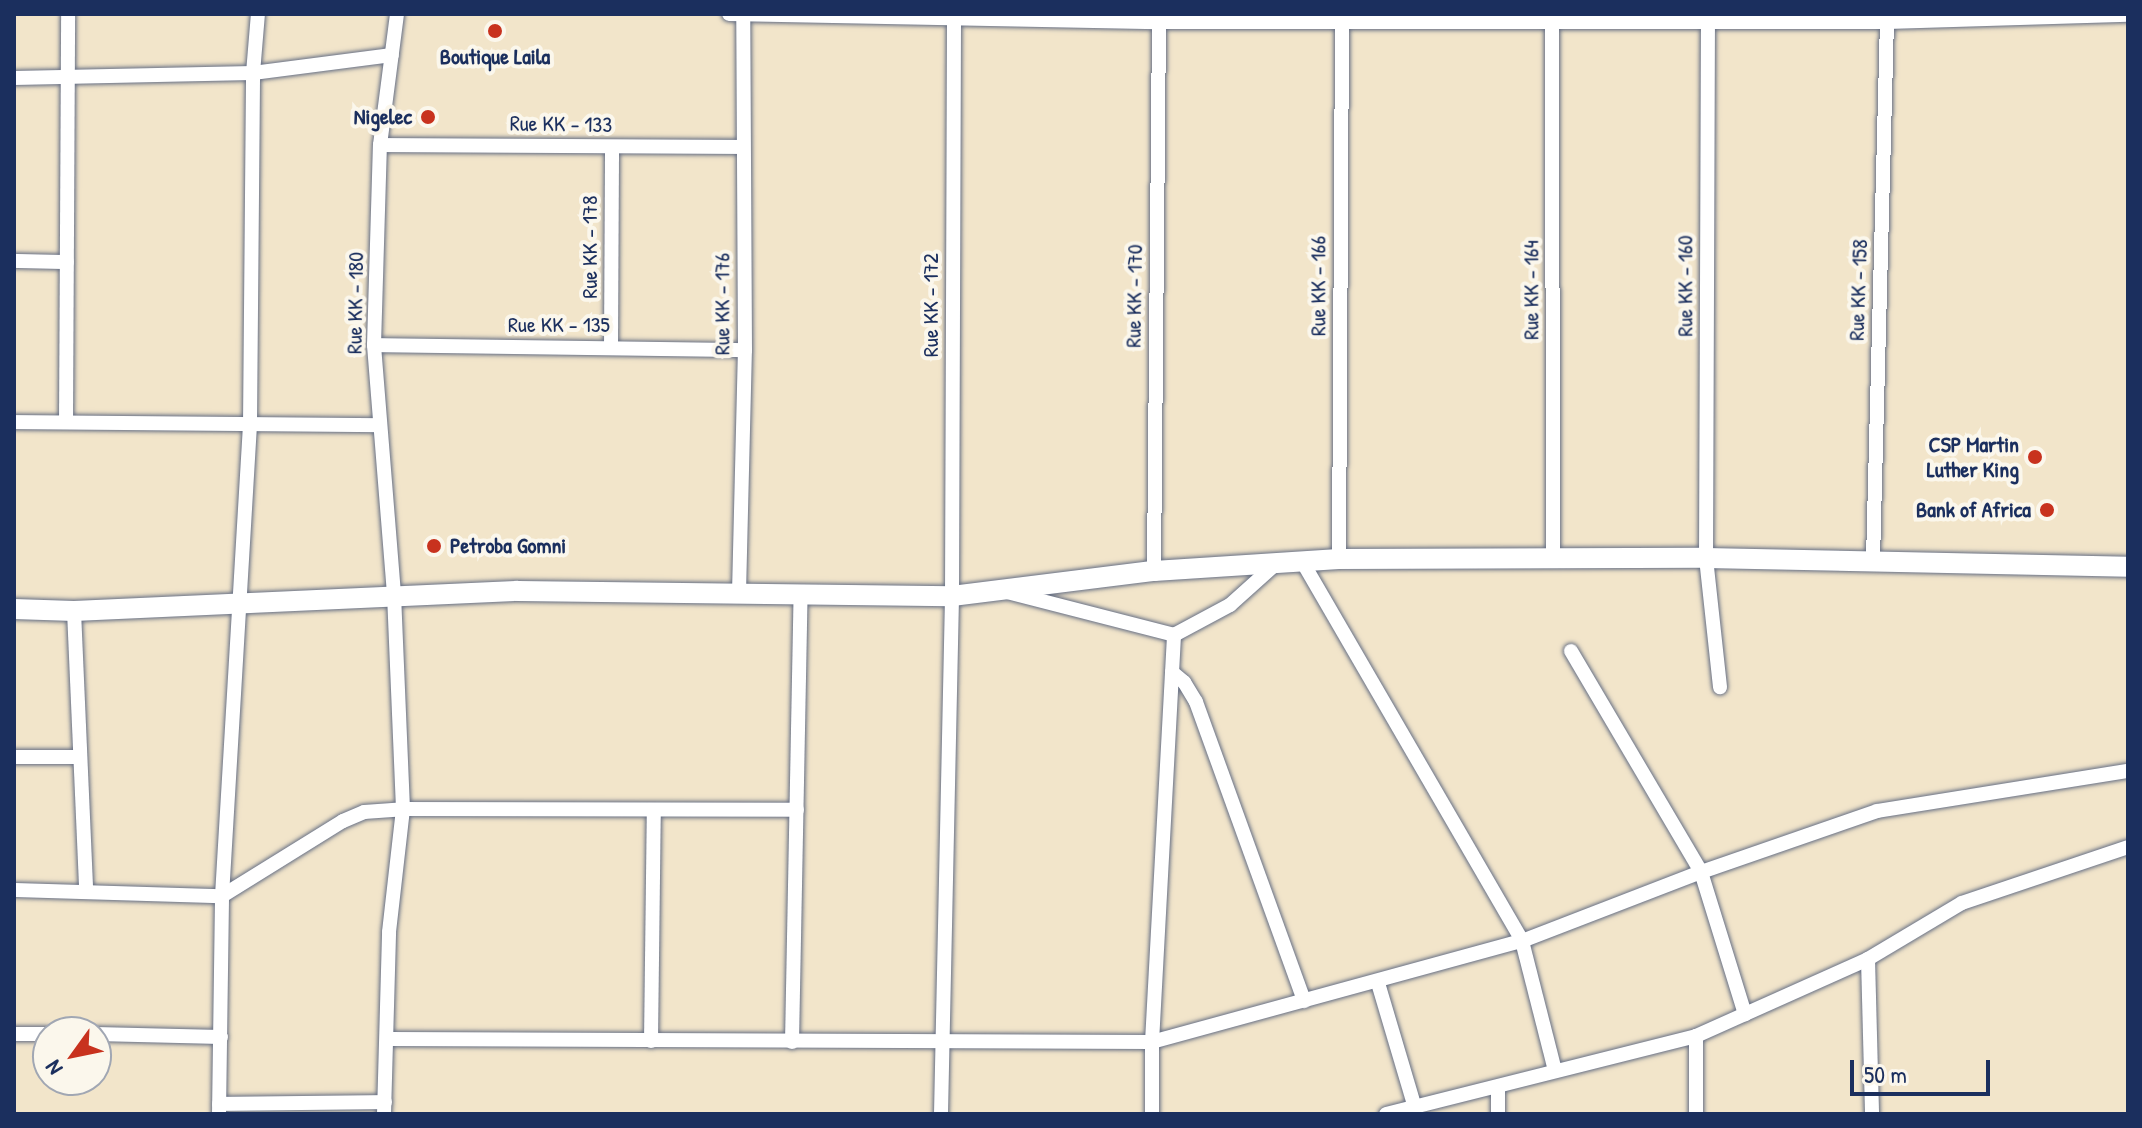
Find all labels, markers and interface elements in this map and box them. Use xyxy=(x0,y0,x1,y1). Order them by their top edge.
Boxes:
marker: Boutique Laila xyxy=(486,22,504,40)
place label: Boutique Laila xyxy=(440,44,550,70)
place label: Nigelec xyxy=(354,104,412,130)
marker: Nigelec xyxy=(419,108,437,126)
street label: Rue KK - 133 xyxy=(510,110,612,138)
street label: Rue KK - 178 xyxy=(577,195,603,299)
street label: Rue KK - 160 xyxy=(1672,235,1698,337)
street label: Rue KK - 166 xyxy=(1305,236,1331,336)
street label: Rue KK - 158 xyxy=(1843,239,1873,341)
street label: Rue KK - 164 xyxy=(1518,240,1544,340)
street label: Rue KK - 170 xyxy=(1120,244,1148,348)
street label: Rue KK - 180 xyxy=(341,252,369,354)
street label: Rue KK - 176 xyxy=(709,253,735,355)
street label: Rue KK - 172 xyxy=(918,253,944,357)
street label: Rue KK - 135 xyxy=(508,312,610,338)
place label: CSP Martin Luther King xyxy=(1927,431,2019,482)
marker: CSP Martin Luther King xyxy=(2026,448,2044,466)
place label: Bank of Africa xyxy=(1916,497,2031,523)
marker: Bank of Africa xyxy=(2038,501,2056,519)
place label: Petroba Gomni xyxy=(450,533,566,559)
marker: Petroba Gomni xyxy=(425,537,443,555)
north arrow xyxy=(32,1016,112,1096)
scale bar xyxy=(1854,1044,1994,1094)
text: N xyxy=(38,1055,69,1081)
text: 50 m xyxy=(1864,1058,1907,1090)

